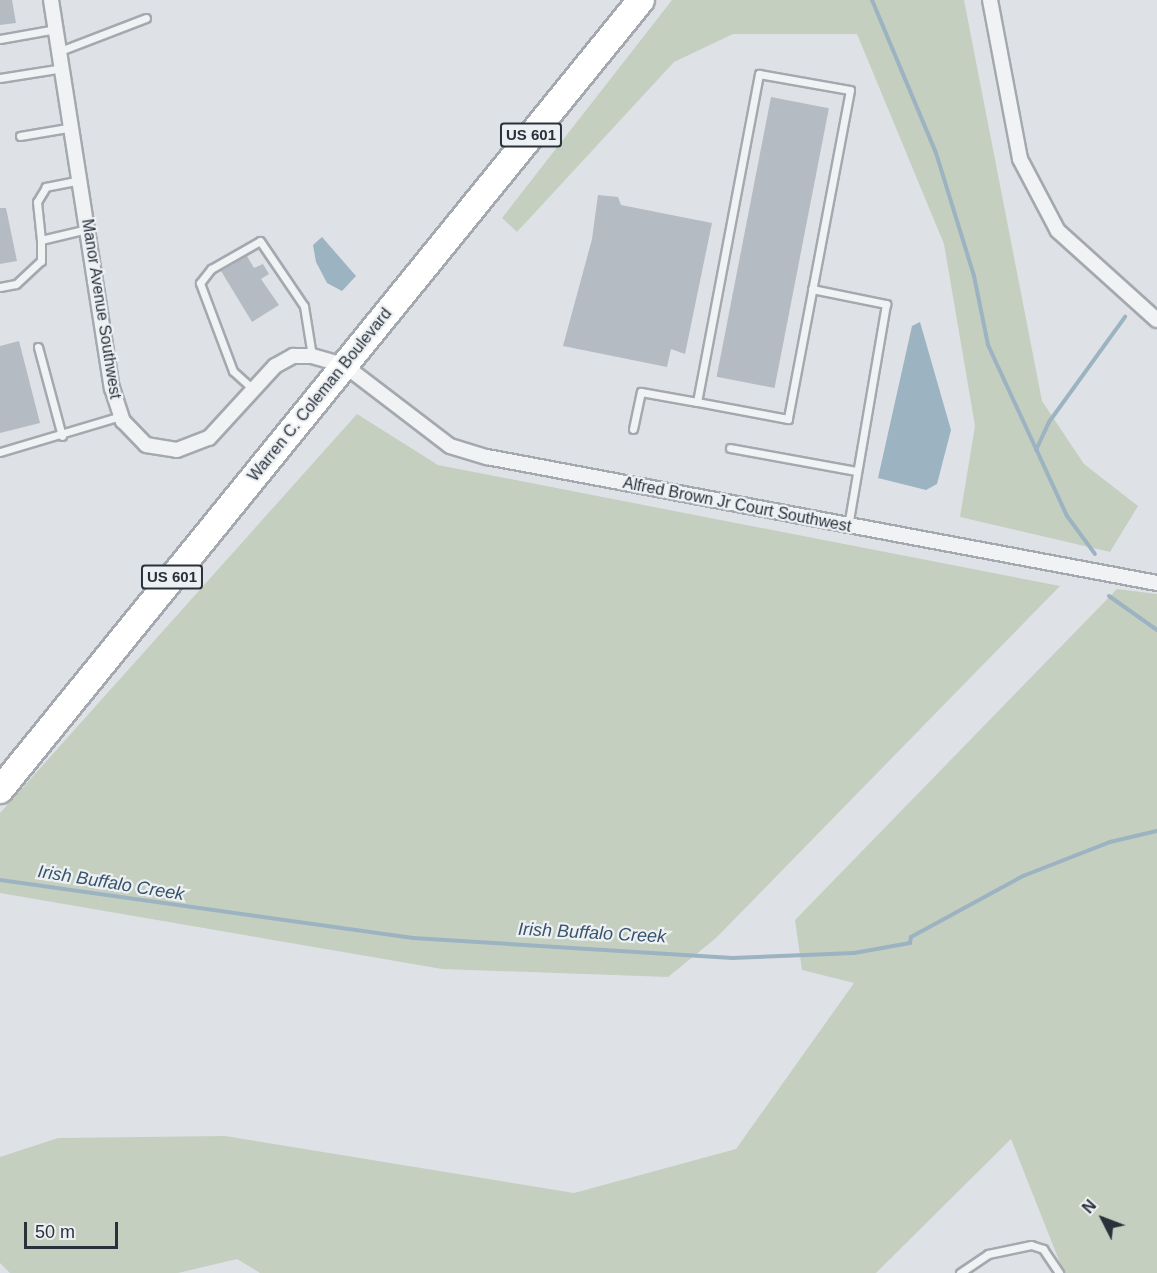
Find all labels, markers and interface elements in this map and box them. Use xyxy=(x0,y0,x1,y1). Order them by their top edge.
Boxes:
road number: US 601 xyxy=(500,123,562,147)
street label: Manor Avenue Southwest xyxy=(77,217,125,401)
street label: Warren C. Coleman Boulevard xyxy=(244,305,396,485)
street label: Alfred Brown Jr Court Southwest xyxy=(621,473,853,537)
road number: US 601 xyxy=(140,565,204,589)
water label: Irish Buffalo Creek xyxy=(36,861,186,905)
water label: Irish Buffalo Creek xyxy=(518,918,666,948)
north arrow xyxy=(1073,1189,1133,1249)
text: N xyxy=(1079,1197,1099,1217)
scale bar xyxy=(27,1210,122,1248)
text: 50 m xyxy=(35,1222,75,1242)

